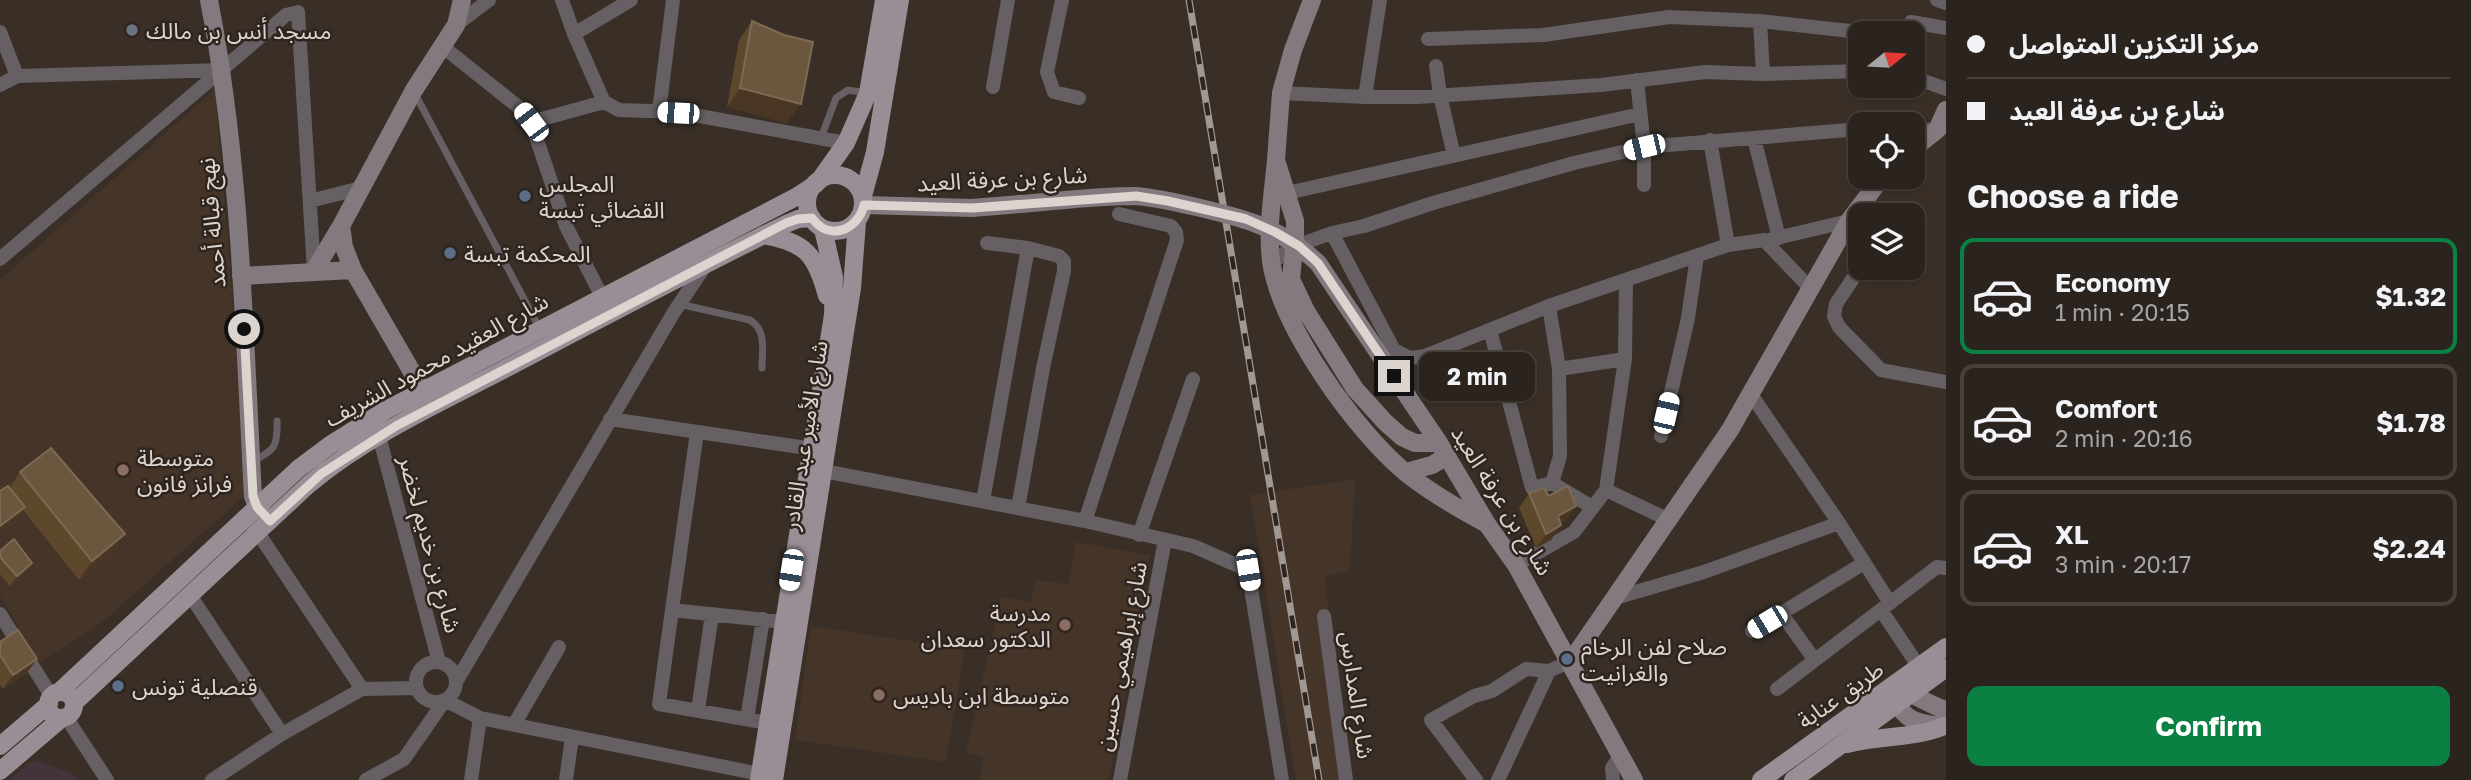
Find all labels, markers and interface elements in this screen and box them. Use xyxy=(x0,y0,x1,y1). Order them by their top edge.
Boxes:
place label: مسجد أنس بن مالك xyxy=(146,16,331,44)
north arrow xyxy=(1848,21,1925,98)
map controls xyxy=(1848,21,1925,280)
marker: مسجد أنس بن مالك xyxy=(124,22,140,38)
text: مركز التكزين المتواصل xyxy=(2009,28,2259,59)
text: شارع بن عرفة العيد xyxy=(2009,95,2225,126)
car xyxy=(510,99,553,145)
car xyxy=(657,101,700,125)
button: locate xyxy=(1848,112,1925,189)
car xyxy=(1622,132,1667,162)
street label: نهج قبالة أحمد xyxy=(191,156,235,289)
street label: شارع بن عرفة العيد xyxy=(916,160,1088,200)
place label: المجلس القضائي تبسة xyxy=(539,169,665,227)
text: Choose a ride xyxy=(1967,177,2179,215)
marker: المجلس القضائي تبسة xyxy=(517,188,533,204)
button: layers xyxy=(1848,203,1925,280)
place label: المحكمة تبسة xyxy=(464,239,591,267)
marker: المحكمة تبسة xyxy=(442,245,458,261)
icon: car xyxy=(1971,265,2034,328)
text: Economy xyxy=(2055,267,2171,298)
text: $1.32 xyxy=(2375,281,2446,312)
street label: شارع العقيد محمود الشريف xyxy=(319,286,555,436)
text: 1 min · 20:15 xyxy=(2055,298,2190,326)
route start xyxy=(228,313,260,345)
street label: شارع الأمير عبد القادر xyxy=(775,338,837,533)
callout: 2 min xyxy=(1418,352,1534,400)
route end xyxy=(1378,360,1410,392)
text: 2 min xyxy=(1447,362,1507,390)
car xyxy=(1652,390,1681,436)
icon: car xyxy=(1971,391,2034,454)
text: Comfort xyxy=(2055,393,2158,424)
text: $1.78 xyxy=(2376,407,2446,438)
street label: شارع بن عرفة العيد xyxy=(1442,420,1560,582)
text: 2 min · 20:16 xyxy=(2055,424,2193,452)
place label: متوسطة فرانز فانون xyxy=(137,443,232,498)
street label: شارع بن خديم لخضر xyxy=(390,451,468,637)
marker: متوسطة فرانز فانون xyxy=(115,462,131,478)
icon: car xyxy=(1971,517,2034,580)
text: XL xyxy=(2055,519,2089,550)
text: $2.24 xyxy=(2372,533,2446,564)
car xyxy=(778,548,805,592)
car xyxy=(1235,548,1262,592)
text: 3 min · 20:17 xyxy=(2055,550,2191,578)
street label: شارع إبراهيمي حسين xyxy=(1088,559,1156,754)
place label: مدرسة الدكتور سعدان xyxy=(921,598,1051,653)
car xyxy=(1744,602,1791,642)
marker: مدرسة الدكتور سعدان xyxy=(1057,617,1073,633)
street label: شارع المدارس xyxy=(1331,629,1381,761)
place label: صلاح لفن الرخام والغرانيت xyxy=(1581,632,1727,687)
marker: صلاح لفن الرخام والغرانيت xyxy=(1559,651,1575,667)
street label: طريق عنابة xyxy=(1792,654,1889,735)
place label: قنصلية تونس xyxy=(132,672,258,701)
marker: قنصلية تونس xyxy=(110,678,126,694)
place label: متوسطة ابن باديس xyxy=(893,681,1070,710)
button: Confirm xyxy=(1967,686,2450,766)
marker: متوسطة ابن باديس xyxy=(871,687,887,703)

